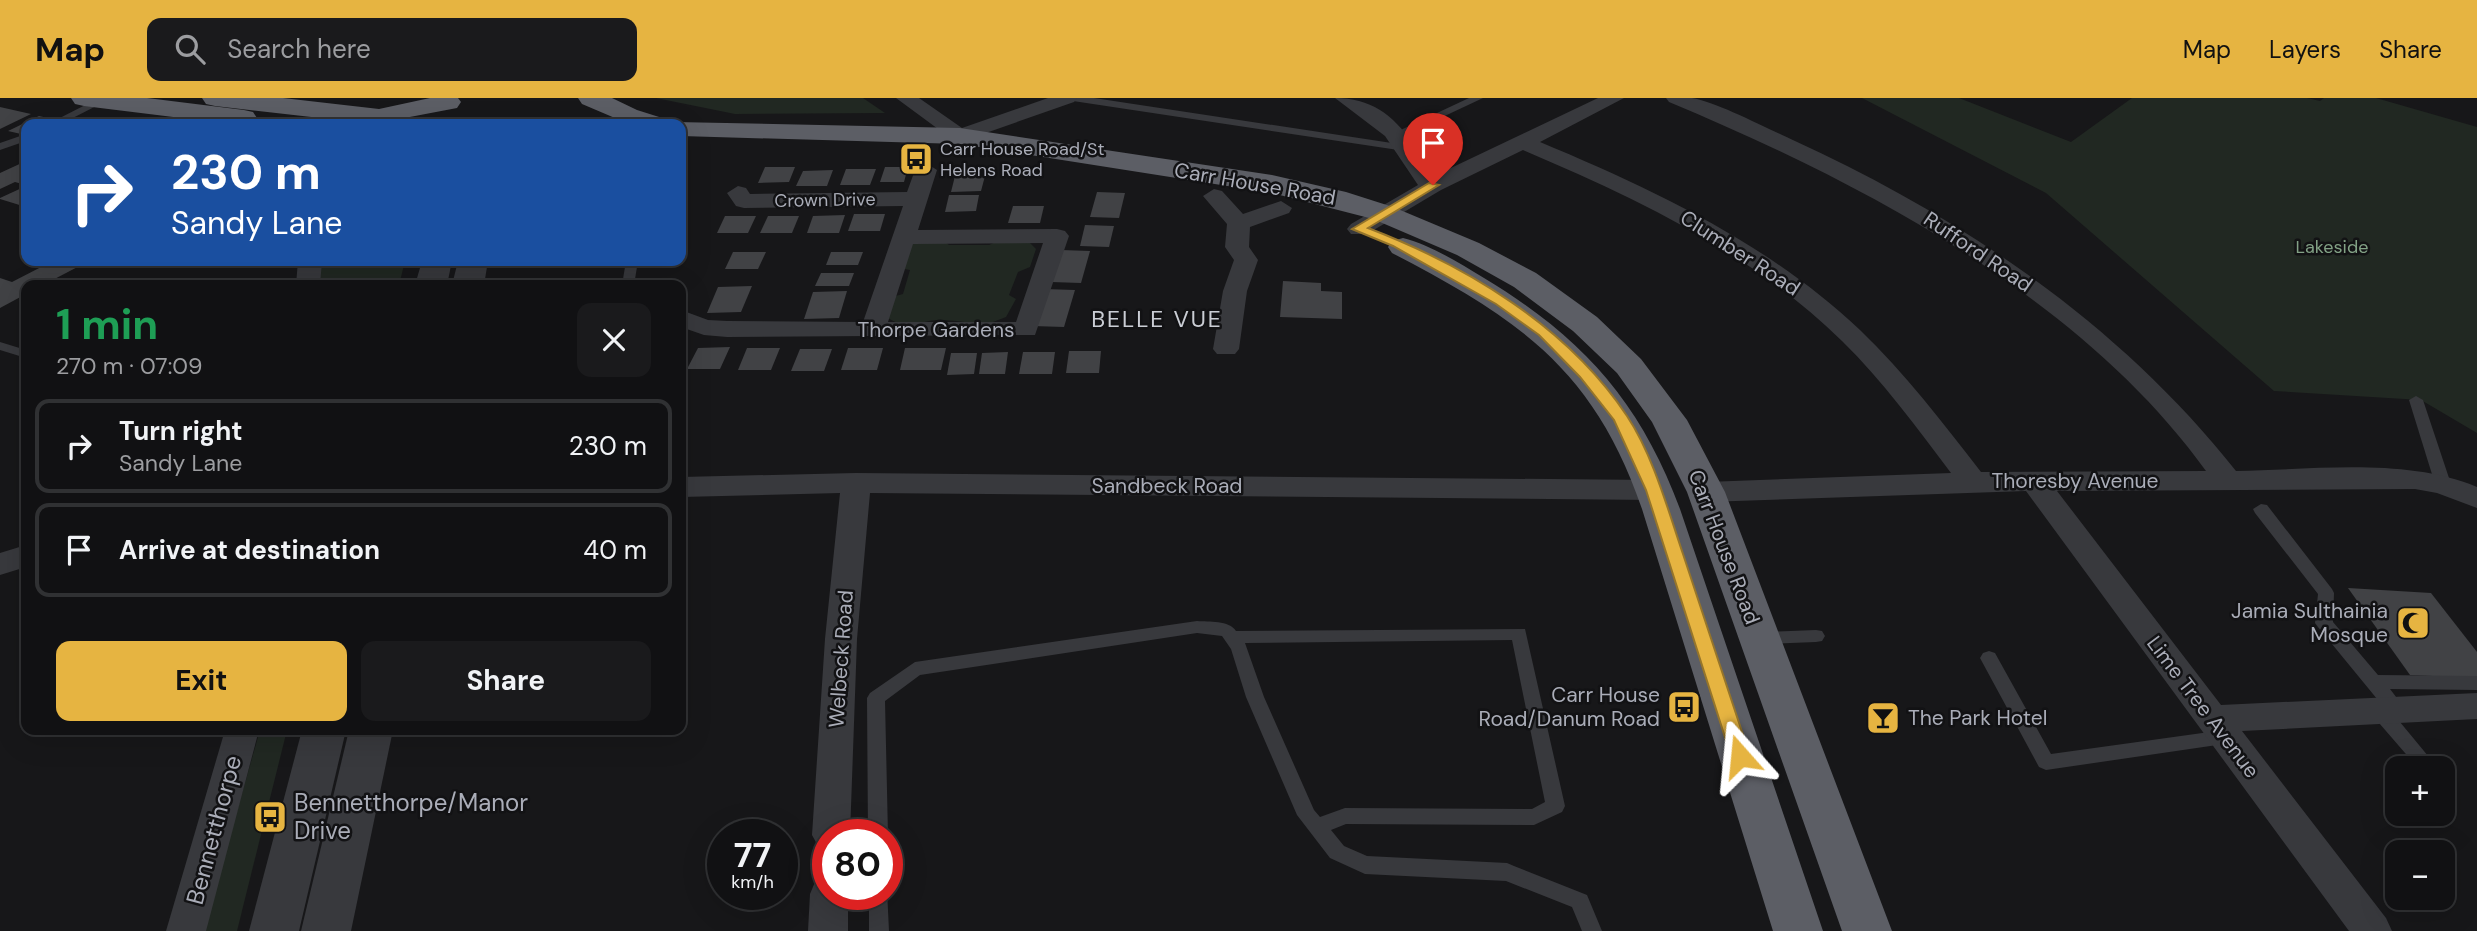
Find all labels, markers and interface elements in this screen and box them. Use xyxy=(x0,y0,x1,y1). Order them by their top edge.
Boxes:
search box xyxy=(147,18,637,81)
text: Map xyxy=(35,28,105,71)
icon: search xyxy=(171,30,209,68)
text: Search here xyxy=(227,32,371,66)
text: Map xyxy=(2183,34,2231,65)
text: Layers xyxy=(2269,34,2341,65)
text: Share xyxy=(2379,34,2442,65)
pin xyxy=(1403,113,1463,185)
icon: arrive xyxy=(1414,124,1452,162)
place label: Carr House Road/St Helens Road xyxy=(940,137,1105,182)
text: 230 m xyxy=(171,140,321,204)
bus stop icon: Carr House Road/St Helens Road xyxy=(897,140,935,178)
icon: right xyxy=(56,147,147,238)
street label: Carr House Road xyxy=(1172,156,1338,212)
street label: Crown Drive xyxy=(774,187,876,213)
text: Sandy Lane xyxy=(171,202,343,244)
street label: Clumber Road xyxy=(1675,204,1805,302)
street label: Rufford Road xyxy=(1918,205,2038,299)
park label: Lakeside xyxy=(2296,235,2368,259)
text: 1 min xyxy=(56,297,158,352)
button: close xyxy=(577,303,651,377)
district label: BELLE VUE xyxy=(1091,304,1223,334)
street label: Thorpe Gardens xyxy=(857,316,1015,344)
text: 270 m · 07:09 xyxy=(56,351,202,381)
text: Turn right xyxy=(119,414,243,448)
icon: right xyxy=(60,427,98,465)
text: 230 m xyxy=(569,429,647,463)
text: Sandy Lane xyxy=(119,448,242,478)
street label: Carr House Road xyxy=(1682,466,1766,628)
street label: Thoresby Avenue xyxy=(1991,467,2159,495)
street label: Sandbeck Road xyxy=(1092,472,1242,500)
icon: arrive xyxy=(60,531,98,569)
text: Arrive at destination xyxy=(119,533,380,567)
text: 40 m xyxy=(583,533,647,567)
street label: Welbeck Road xyxy=(822,589,860,729)
place label: Jamia Sulthainia Mosque xyxy=(2231,597,2388,649)
mosque icon: Jamia Sulthainia Mosque xyxy=(2394,604,2432,642)
street label: Lime Tree Avenue xyxy=(2140,630,2266,784)
button: Exit xyxy=(56,641,347,721)
button: Share xyxy=(361,641,651,721)
place label: Carr House Road/Danum Road xyxy=(1479,681,1660,733)
bus stop icon: Carr House Road/Danum Road xyxy=(1665,688,1703,726)
bar icon: The Park Hotel xyxy=(1864,699,1902,737)
place label: The Park Hotel xyxy=(1908,704,2047,732)
position arrow xyxy=(1703,719,1777,793)
street label: Bennetthorpe xyxy=(179,752,248,908)
map controls xyxy=(2385,756,2455,910)
button: + xyxy=(2385,756,2455,826)
place label: Bennetthorpe/Manor Drive xyxy=(294,787,528,846)
bus stop icon: Bennetthorpe/Manor Drive xyxy=(251,798,289,836)
speed limit sign: 80 xyxy=(812,819,903,910)
text: 77 xyxy=(734,832,771,878)
button: − xyxy=(2385,840,2455,910)
text: km/h xyxy=(731,870,774,894)

